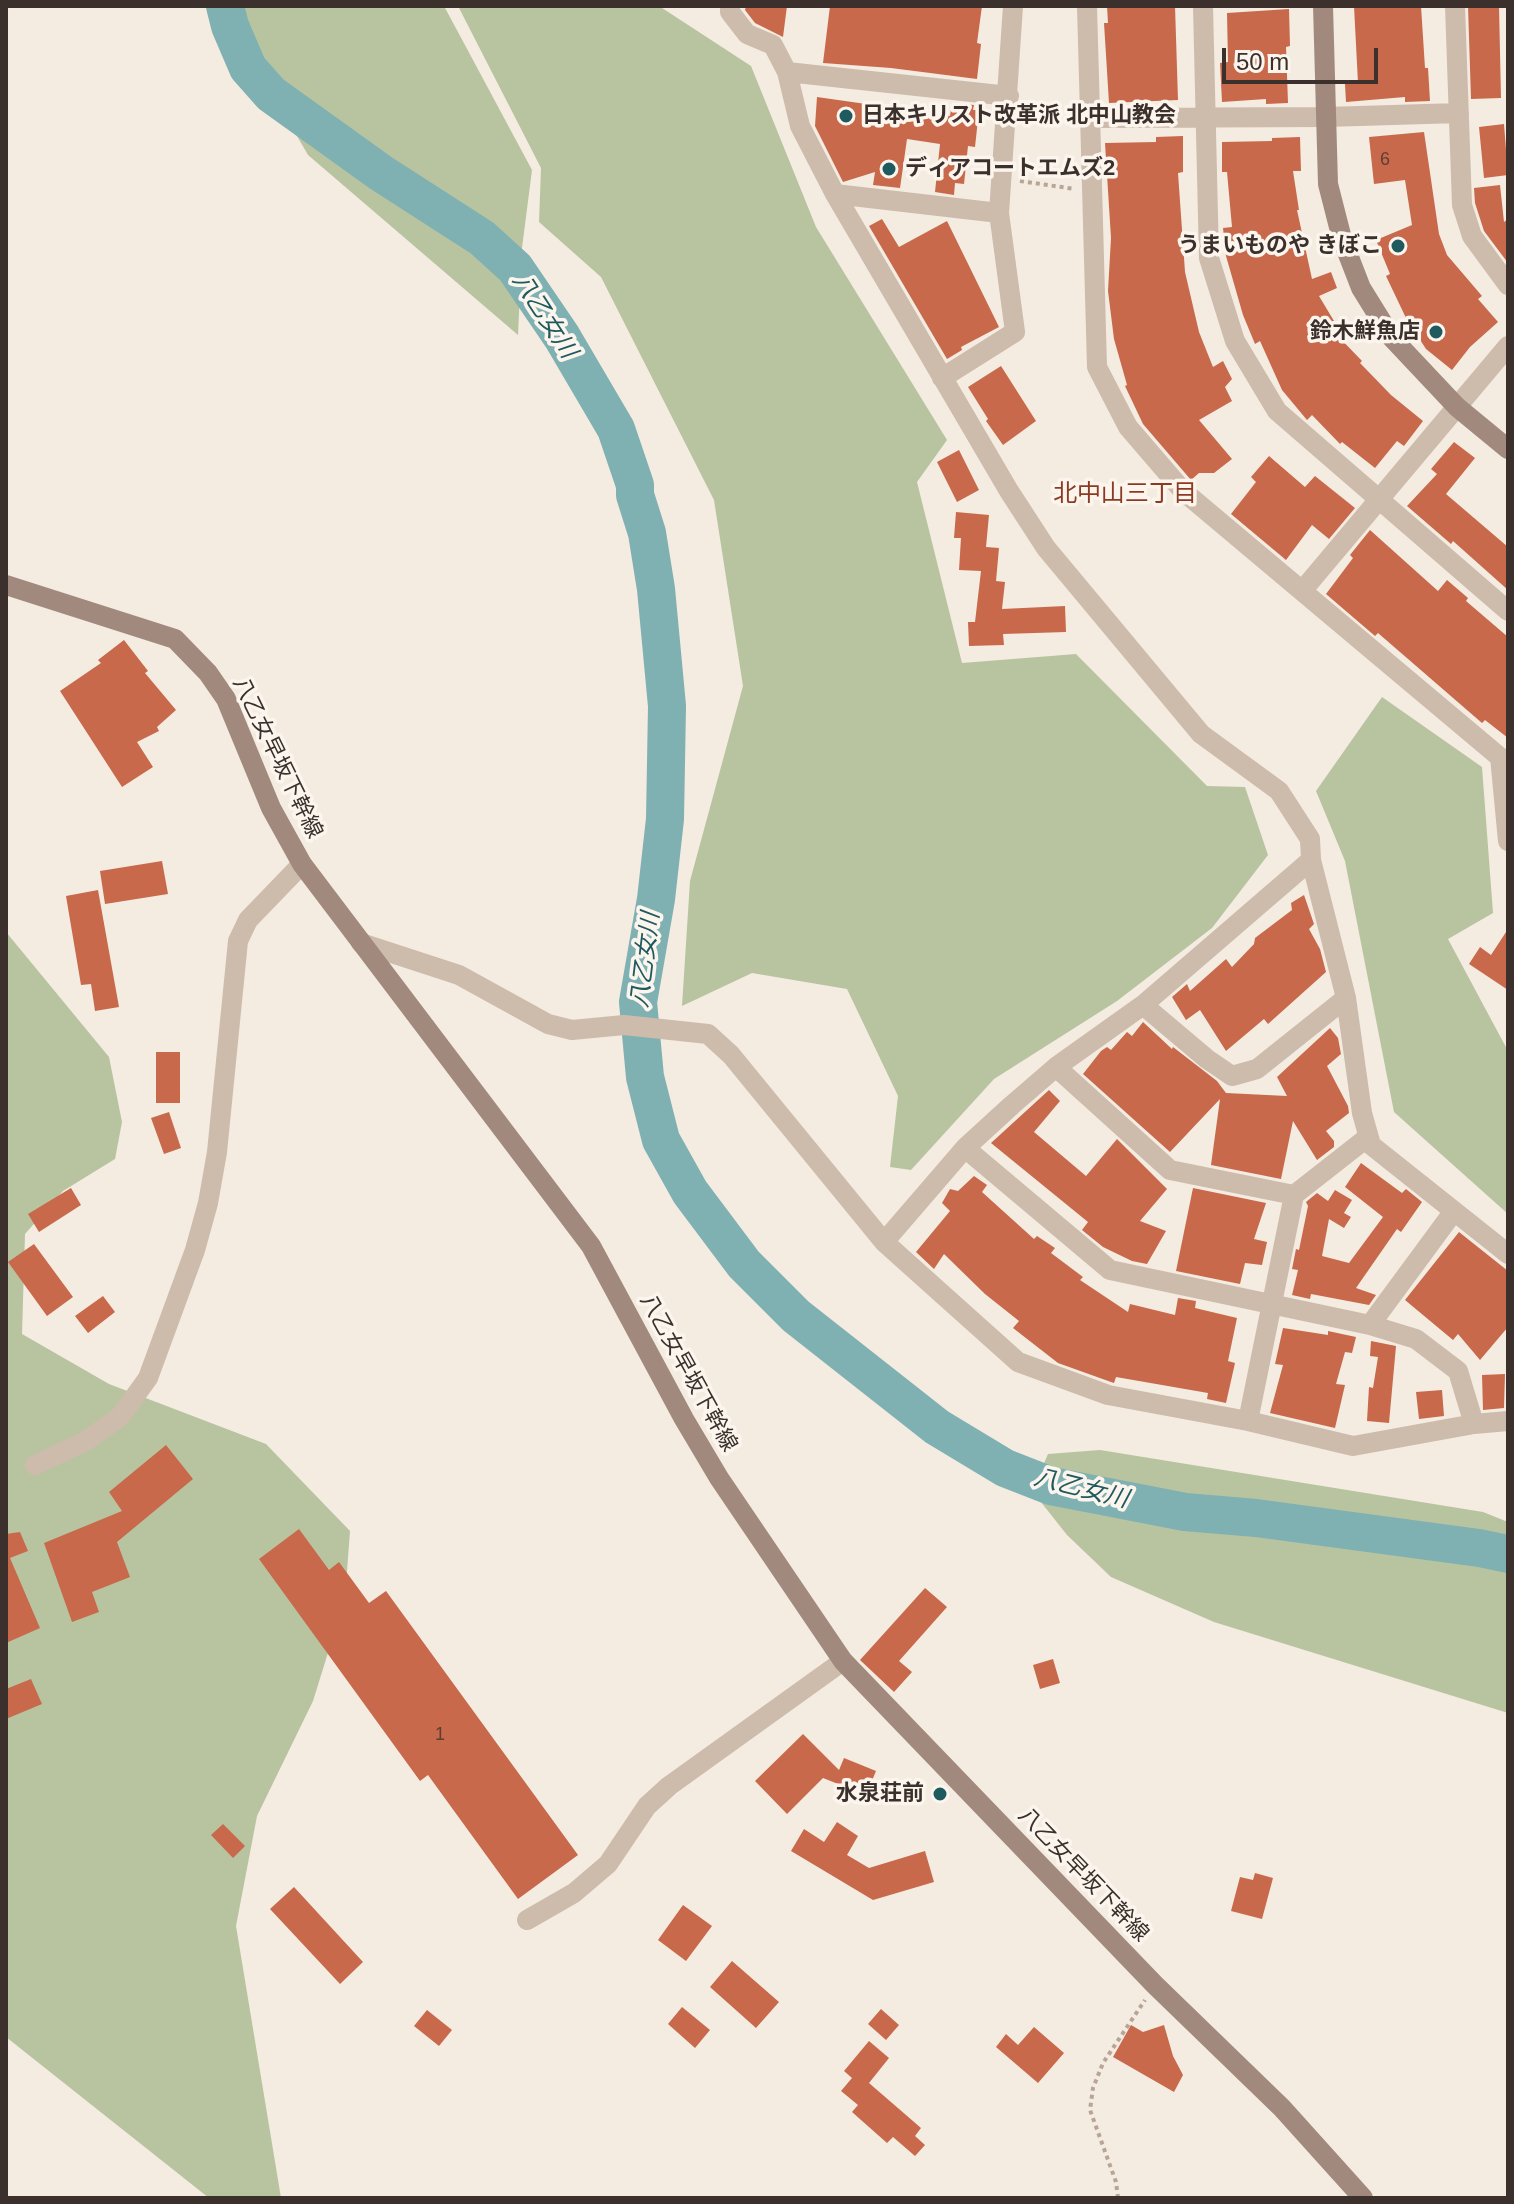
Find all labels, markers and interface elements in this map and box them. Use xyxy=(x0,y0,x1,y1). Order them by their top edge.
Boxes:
scale bar xyxy=(1226,32,1382,82)
text: 50 m xyxy=(1236,48,1289,75)
place label: 日本キリスト改革派 北中山教会 xyxy=(862,103,1176,129)
marker: 日本キリスト改革派 北中山教会 xyxy=(837,107,855,125)
house number: 6 xyxy=(1380,149,1390,171)
place label: ディアコートエムズ2 xyxy=(905,156,1115,182)
marker: ディアコートエムズ2 xyxy=(880,160,898,178)
place label: うまいものや きぼこ xyxy=(1178,233,1382,259)
marker: うまいものや きぼこ xyxy=(1389,237,1407,255)
water label: 八乙女川 xyxy=(506,268,582,364)
place label: 鈴木鮮魚店 xyxy=(1310,319,1420,345)
marker: 鈴木鮮魚店 xyxy=(1427,323,1445,341)
district label: 北中山三丁目 xyxy=(1053,480,1197,508)
street label: 八乙女早坂下幹線 xyxy=(227,673,327,843)
water label: 八乙女川 xyxy=(626,911,666,1009)
street label: 八乙女早坂下幹線 xyxy=(634,1290,742,1456)
water label: 八乙女川 xyxy=(1031,1463,1131,1515)
house number: 1 xyxy=(435,1724,445,1746)
place label: 水泉荘前 xyxy=(836,1781,924,1807)
marker: 水泉荘前 xyxy=(931,1785,949,1803)
street label: 八乙女早坂下幹線 xyxy=(1012,1803,1154,1947)

